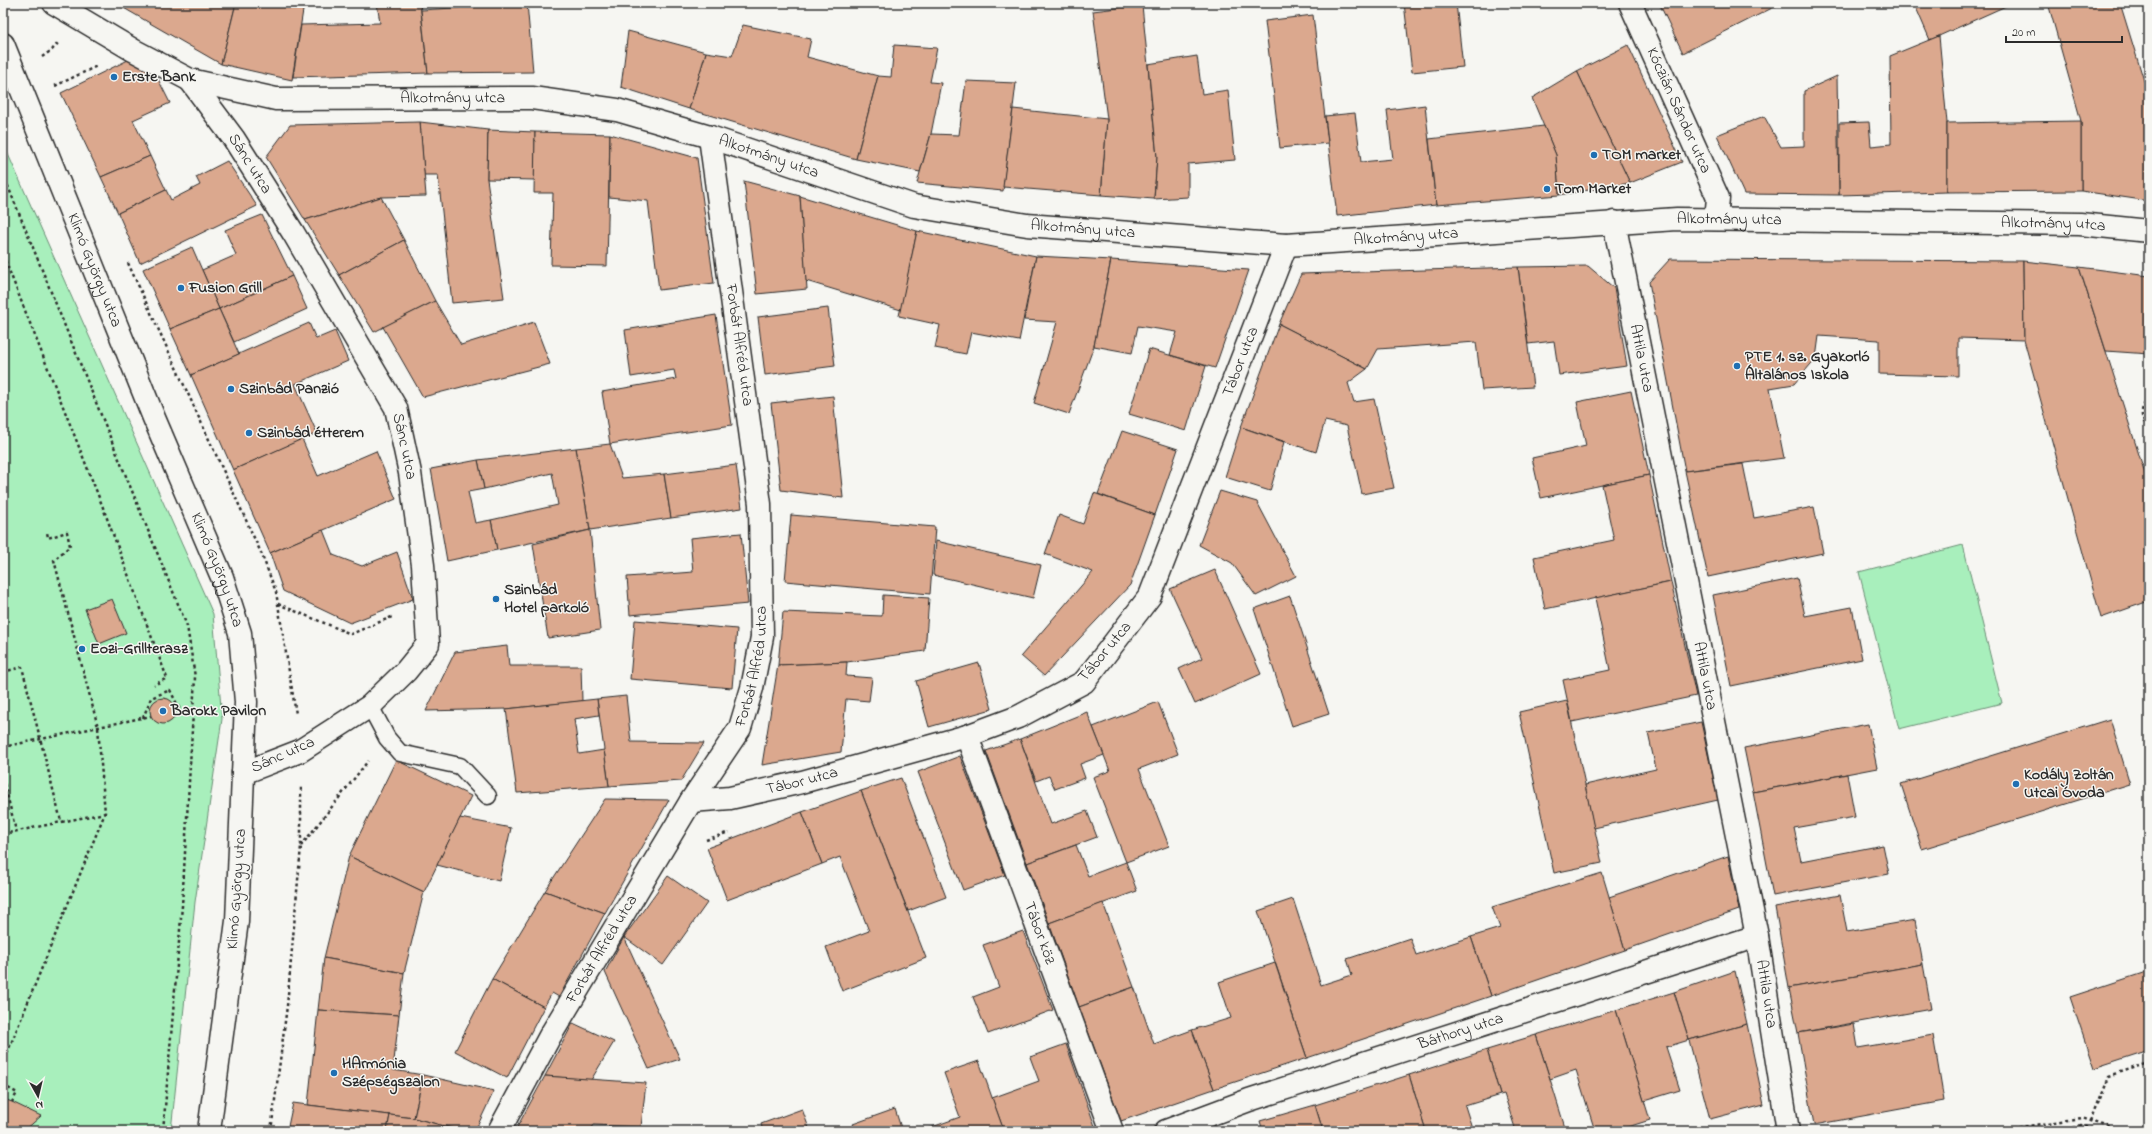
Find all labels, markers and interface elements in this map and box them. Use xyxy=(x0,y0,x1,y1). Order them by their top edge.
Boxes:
scale bar xyxy=(2006,18,2122,44)
text: 20 m xyxy=(2012,24,2035,42)
street label: Kóczián Sándor utca xyxy=(1640,44,1717,177)
place label: Erste Bank xyxy=(122,65,197,89)
marker: Erste Bank xyxy=(109,72,119,82)
street label: Alkotmány utca xyxy=(400,86,505,111)
street label: Sánc utca xyxy=(221,129,278,199)
street label: Alkotmány utca xyxy=(715,129,822,185)
place label: TOM market xyxy=(1602,143,1682,167)
marker: TOM market xyxy=(1589,150,1599,160)
place label: Tom Market xyxy=(1555,177,1632,201)
marker: Tom Market xyxy=(1542,184,1552,194)
street label: Alkotmány utca xyxy=(1677,207,1782,232)
street label: Klimó György utca xyxy=(61,210,128,331)
street label: Alkotmány utca xyxy=(2001,211,2107,239)
street label: Alkotmány utca xyxy=(1030,213,1136,245)
street label: Alkotmány utca xyxy=(1353,222,1459,252)
place label: Fusion Grill xyxy=(188,276,262,300)
street label: Forbát Alfréd utca xyxy=(718,281,759,408)
marker: Fusion Grill xyxy=(176,283,186,293)
street label: Attila utca xyxy=(1623,322,1660,395)
street label: Tábor utca xyxy=(1216,323,1265,400)
place label: PTE 1. sz. Gyakorló Általános Iskola xyxy=(1745,345,1870,387)
marker: PTE 1. sz. Gyakorló Általános Iskola xyxy=(1732,361,1742,371)
place label: Szinbád Panzió xyxy=(239,377,339,401)
marker: Szinbád Panzió xyxy=(226,384,236,394)
street label: Sánc utca xyxy=(385,411,423,481)
place label: Szinbád étterem xyxy=(257,421,364,445)
marker: Szinbád étterem xyxy=(244,428,254,438)
street label: Klimó György utca xyxy=(184,509,249,631)
place label: Szinbád Hotel parkoló xyxy=(504,578,589,620)
marker: Szinbád Hotel parkoló xyxy=(491,594,501,604)
street label: Forbát Alfréd utca xyxy=(729,606,774,731)
street label: Tábor utca xyxy=(1072,616,1138,688)
place label: Eozi-Grillterasz xyxy=(90,637,189,661)
street label: Attila utca xyxy=(1686,640,1723,712)
marker: Eozi-Grillterasz xyxy=(77,644,87,654)
place label: Barokk Pavilon xyxy=(170,699,266,723)
marker: Barokk Pavilon xyxy=(158,706,168,716)
street label: Sánc utca xyxy=(247,730,319,780)
street label: Tábor utca xyxy=(764,761,841,802)
place label: Kodály Zoltán Utcai Óvoda xyxy=(2024,763,2114,805)
marker: Kodály Zoltán Utcai Óvoda xyxy=(2011,779,2021,789)
street label: Klimó György utca xyxy=(221,828,253,950)
street label: Forbát Alfréd utca xyxy=(560,890,644,1009)
street label: Tábor köz xyxy=(1017,898,1062,968)
street label: Attila utca xyxy=(1749,958,1784,1030)
street label: Báthory utca xyxy=(1414,1007,1506,1057)
place label: HArmónia Szépségszalon xyxy=(342,1052,440,1095)
marker: HArmónia Szépségszalon xyxy=(329,1068,339,1078)
north arrow xyxy=(18,1076,58,1116)
text: N xyxy=(34,1096,44,1113)

